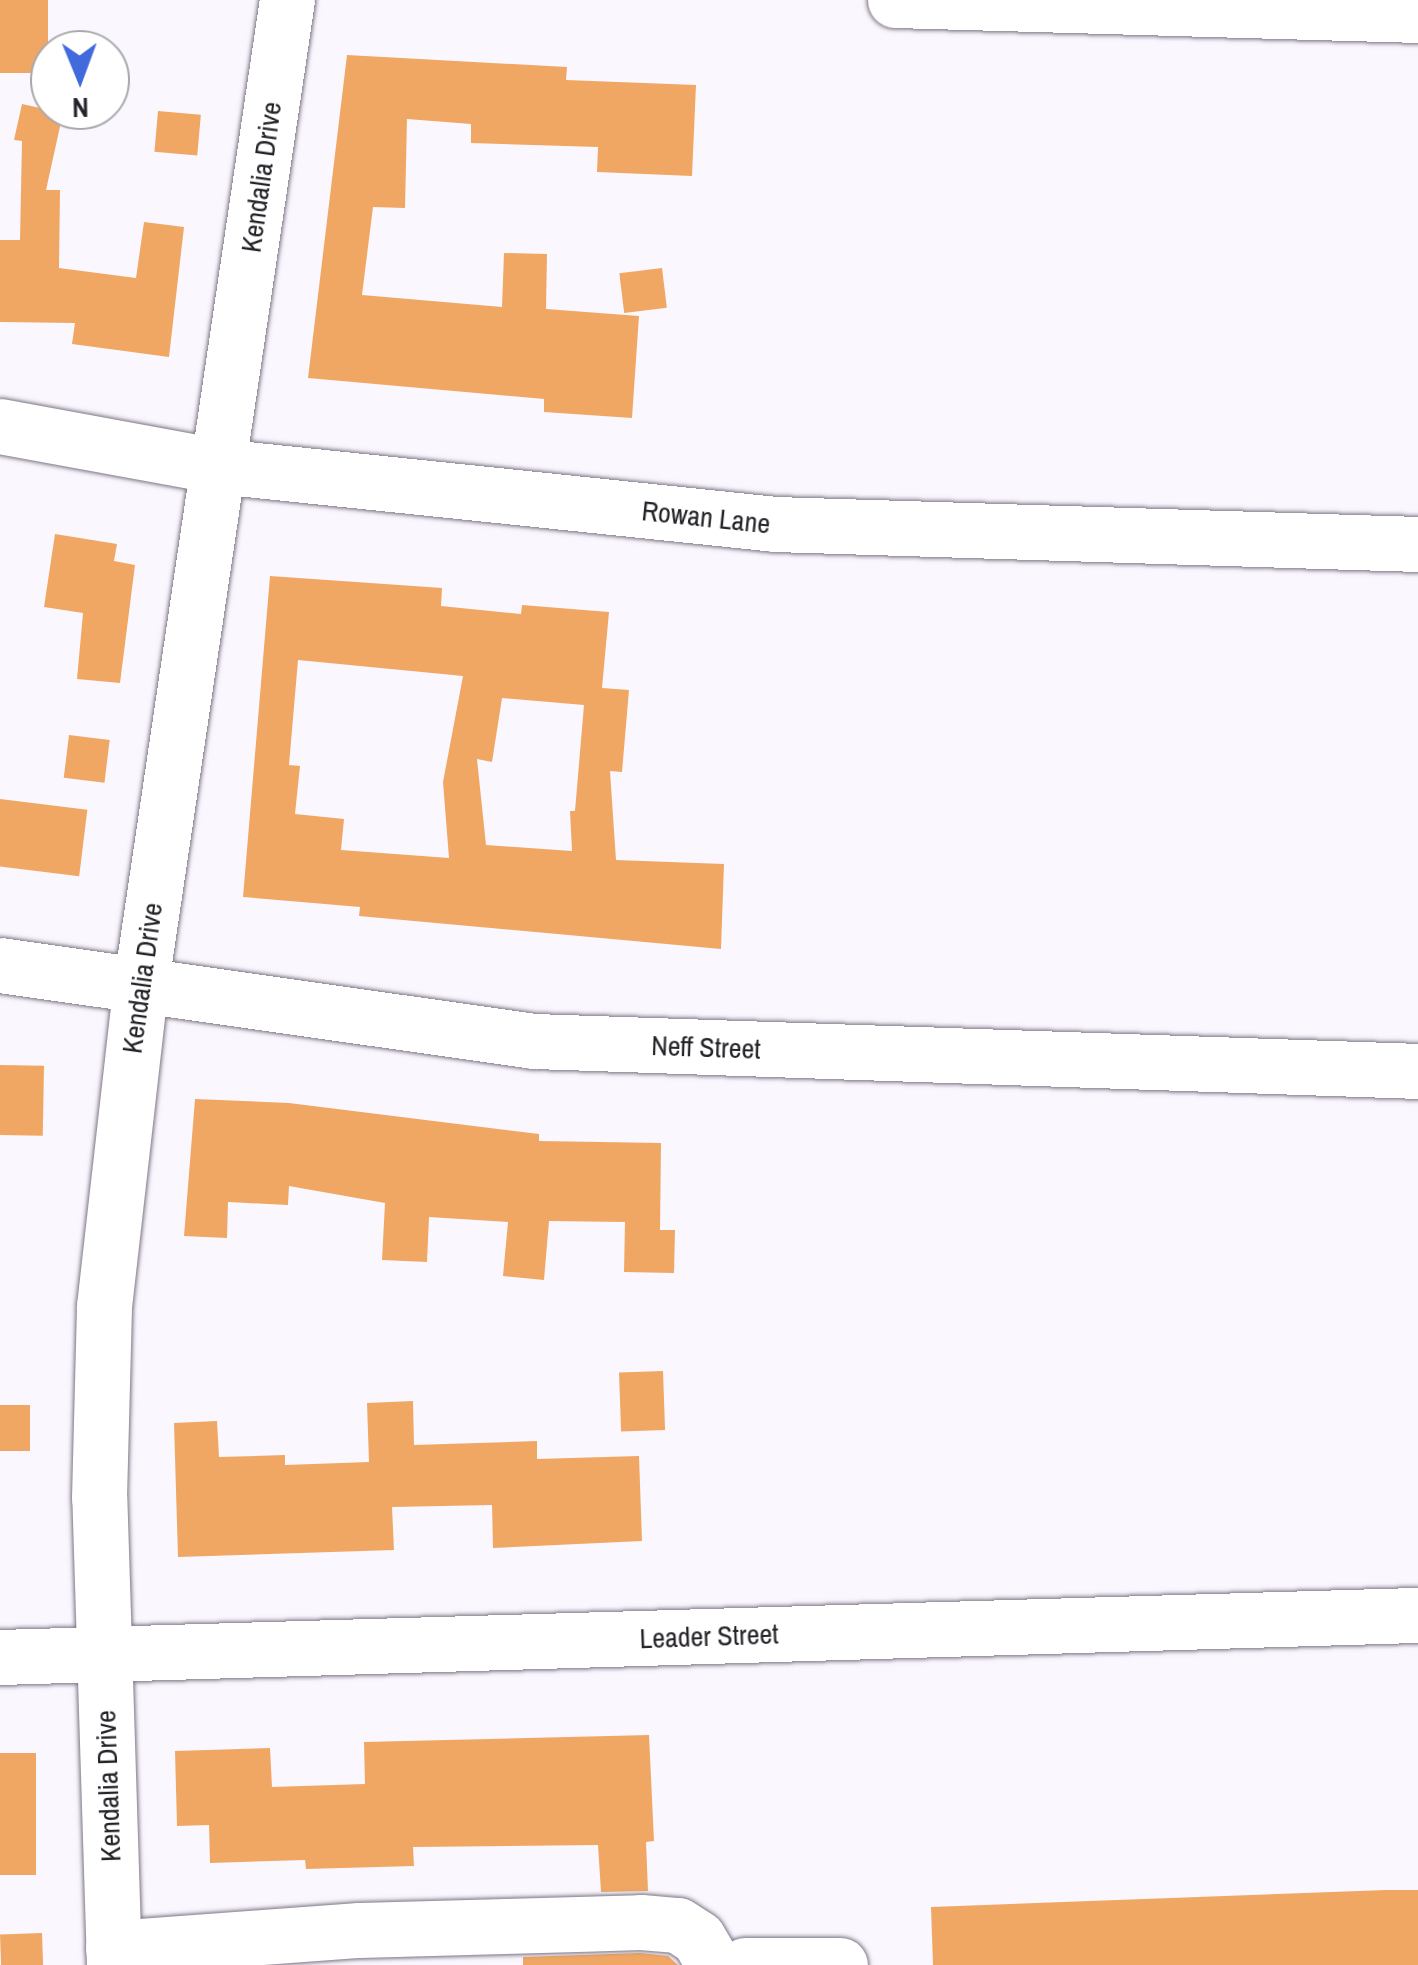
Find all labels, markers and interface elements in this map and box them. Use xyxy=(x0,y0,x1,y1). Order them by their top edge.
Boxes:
north arrow xyxy=(30,30,130,130)
text: N xyxy=(72,89,89,127)
street label: Kendalia Drive xyxy=(234,99,288,255)
street label: Rowan Lane xyxy=(640,494,772,540)
street label: Kendalia Drive xyxy=(115,900,169,1056)
street label: Neff Street xyxy=(651,1028,761,1066)
street label: Leader Street xyxy=(639,1617,779,1655)
street label: Kendalia Drive xyxy=(89,1710,127,1862)

